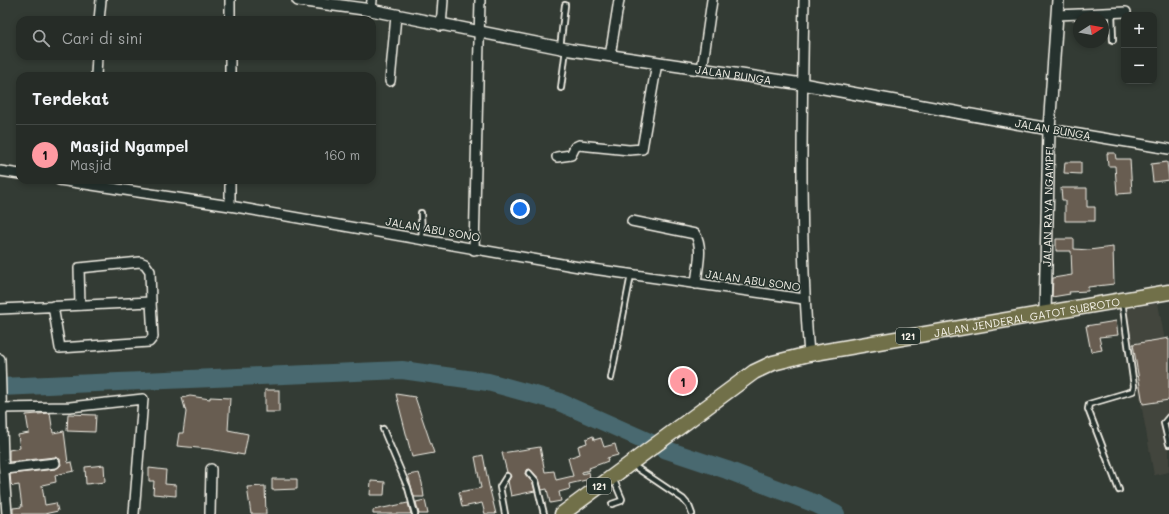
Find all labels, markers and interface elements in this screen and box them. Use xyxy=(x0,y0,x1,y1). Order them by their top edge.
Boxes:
north arrow xyxy=(1073,12,1109,48)
map controls xyxy=(1121,12,1157,84)
button: + xyxy=(1121,12,1157,48)
search box xyxy=(16,16,376,60)
icon: search xyxy=(30,27,52,49)
text: Cari di sini xyxy=(62,28,143,48)
button: − xyxy=(1121,48,1157,84)
street label: JALAN BUNGA xyxy=(695,61,773,87)
text: Terdekat xyxy=(32,87,109,109)
street label: JALAN BUNGA xyxy=(1014,115,1092,143)
text: Masjid Ngampel xyxy=(70,136,188,156)
street label: JALAN RAYA NGAMPEL xyxy=(1039,143,1056,267)
text: 1 xyxy=(42,146,48,163)
text: 160 m xyxy=(324,146,360,163)
text: Masjid xyxy=(70,156,111,173)
your location xyxy=(510,199,530,219)
street label: JALAN ABU SONO xyxy=(385,213,482,245)
street label: JALAN ABU SONO xyxy=(705,266,802,294)
street label: JALAN JENDERAL GATOT SUBROTO xyxy=(933,293,1121,340)
road number: 121 xyxy=(896,328,920,344)
pin: 1 xyxy=(670,366,696,396)
road number: 121 xyxy=(587,478,611,494)

